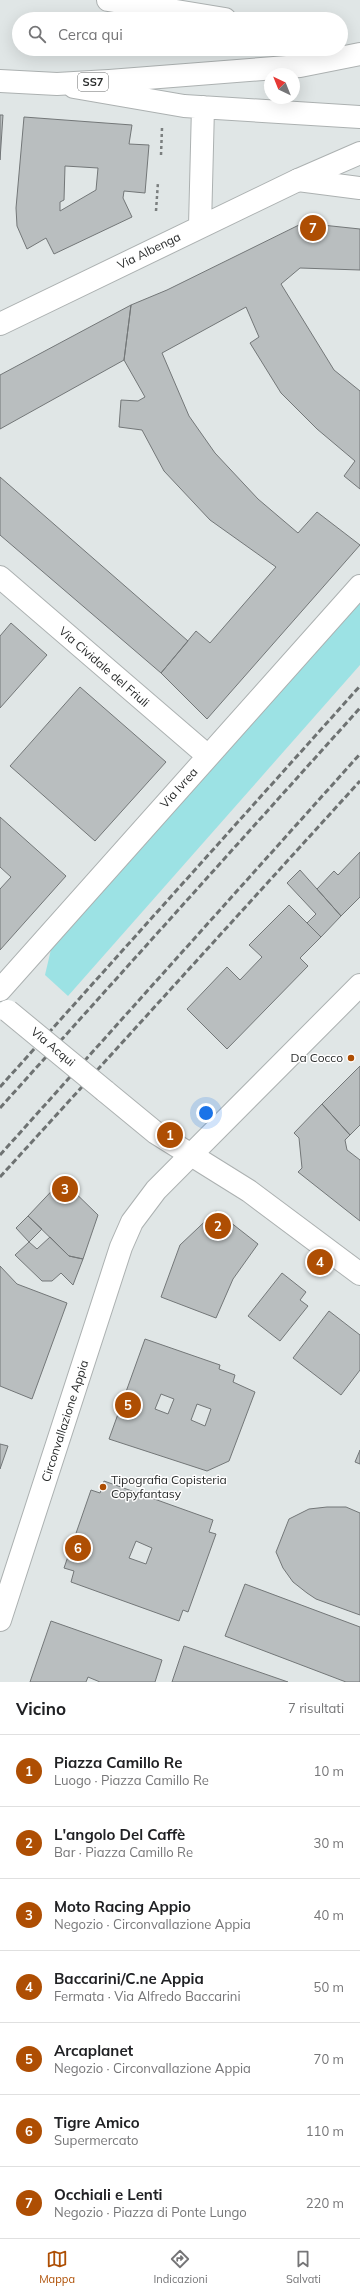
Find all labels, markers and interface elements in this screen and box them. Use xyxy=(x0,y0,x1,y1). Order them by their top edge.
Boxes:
search box xyxy=(12,12,348,56)
icon: search xyxy=(26,23,48,45)
text: Cerca qui xyxy=(58,25,123,44)
north arrow xyxy=(264,68,300,104)
road number: SS7 xyxy=(78,73,108,91)
pin: 7 xyxy=(300,213,326,243)
street label: Via Albenga xyxy=(115,229,183,272)
street label: Via Cividale del Friuli xyxy=(56,623,153,710)
street label: Via Ivrea xyxy=(157,764,201,811)
street label: Via Acqui xyxy=(28,1024,79,1070)
place label: Da Cocco xyxy=(291,1050,343,1065)
marker: Da Cocco xyxy=(346,1053,356,1063)
your location xyxy=(196,1103,216,1123)
pin: 1 xyxy=(157,1120,183,1150)
pin: 3 xyxy=(52,1174,78,1204)
pin: 2 xyxy=(205,1211,231,1241)
pin: 4 xyxy=(307,1247,333,1277)
street label: Circonvallazione Appia xyxy=(38,1358,91,1484)
pin: 5 xyxy=(115,1390,141,1420)
place label: Tipografia Copisteria Copyfantasy xyxy=(111,1472,227,1501)
marker: Tipografia Copisteria Copyfantasy xyxy=(98,1482,108,1492)
pin: 6 xyxy=(65,1533,91,1563)
text: Vicino xyxy=(16,1698,66,1719)
text: 7 risultati xyxy=(288,1700,344,1716)
text: Piazza Camillo Re xyxy=(54,1753,182,1772)
text: 1 xyxy=(25,1763,33,1779)
text: 10 m xyxy=(314,1763,344,1779)
text: Luogo · Piazza Camillo Re xyxy=(54,1772,209,1788)
text: L'angolo Del Caffè xyxy=(54,1825,185,1844)
text: 2 xyxy=(25,1835,33,1851)
text: 30 m xyxy=(314,1835,344,1851)
text: Bar · Piazza Camillo Re xyxy=(54,1844,193,1860)
text: Moto Racing Appio xyxy=(54,1897,191,1916)
text: 3 xyxy=(25,1907,33,1923)
text: 40 m xyxy=(314,1907,344,1923)
text: Negozio · Circonvallazione Appia xyxy=(54,1916,251,1932)
text: Baccarini/C.ne Appia xyxy=(54,1969,204,1988)
text: 4 xyxy=(25,1979,33,1995)
text: 50 m xyxy=(314,1979,344,1995)
text: Fermata · Via Alfredo Baccarini xyxy=(54,1988,241,2004)
text: Arcaplanet xyxy=(54,2041,133,2060)
text: 5 xyxy=(25,2051,33,2067)
text: 70 m xyxy=(314,2051,344,2067)
text: Negozio · Circonvallazione Appia xyxy=(54,2060,251,2076)
text: Tigre Amico xyxy=(54,2113,140,2132)
text: 6 xyxy=(25,2123,33,2139)
text: 110 m xyxy=(306,2123,344,2139)
text: Supermercato xyxy=(54,2132,138,2148)
text: Occhiali e Lenti xyxy=(54,2185,163,2204)
text: 7 xyxy=(25,2195,33,2211)
text: 220 m xyxy=(306,2195,344,2211)
text: Negozio · Piazza di Ponte Lungo xyxy=(54,2204,247,2220)
tab: Mappa xyxy=(39,2248,75,2286)
tab: Indicazioni xyxy=(153,2248,208,2286)
tab: Salvati xyxy=(286,2248,321,2286)

